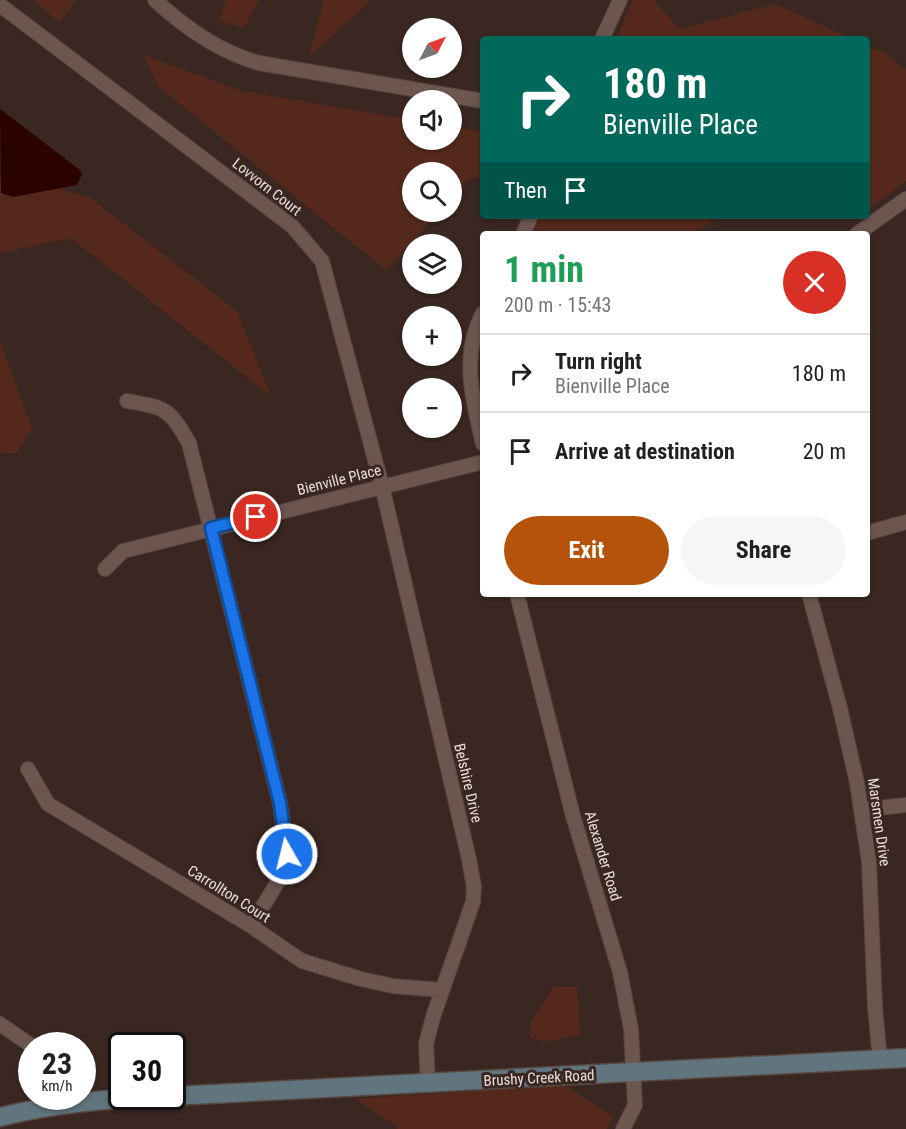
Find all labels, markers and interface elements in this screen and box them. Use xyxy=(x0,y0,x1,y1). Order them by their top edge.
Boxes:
north arrow xyxy=(402,18,462,78)
map controls xyxy=(402,18,462,438)
text: 180 m xyxy=(603,59,708,108)
icon: right xyxy=(504,60,582,138)
button: sound xyxy=(402,90,462,150)
text: Bienville Place xyxy=(603,109,758,141)
street label: Lovvorn Court xyxy=(229,154,305,220)
button: search xyxy=(402,162,462,222)
icon: arrive xyxy=(559,174,592,207)
text: Then xyxy=(504,178,547,203)
button: layers xyxy=(402,234,462,294)
text: 1 min xyxy=(504,249,584,291)
button: close xyxy=(783,251,846,314)
text: 200 m · 15:43 xyxy=(504,293,611,317)
button: + xyxy=(402,306,462,366)
text: Turn right xyxy=(555,349,642,374)
icon: right xyxy=(504,357,537,390)
text: 180 m xyxy=(792,361,846,386)
text: Bienville Place xyxy=(555,374,670,398)
button: − xyxy=(402,378,462,438)
icon: arrive xyxy=(504,435,537,468)
text: Arrive at destination xyxy=(555,439,735,464)
text: 20 m xyxy=(803,439,846,464)
street label: Bienville Place xyxy=(295,461,383,499)
pin xyxy=(230,491,281,542)
icon: arrive xyxy=(239,500,272,533)
button: Exit xyxy=(504,516,669,585)
button: Share xyxy=(681,516,846,585)
street label: Belshire Drive xyxy=(450,741,486,825)
street label: Marsmen Drive xyxy=(864,777,894,867)
street label: Alexander Road xyxy=(581,809,625,903)
position arrow xyxy=(255,822,319,886)
street label: Carrollton Court xyxy=(184,861,274,927)
speed limit sign: 30 xyxy=(108,1032,186,1110)
text: 23 xyxy=(42,1046,72,1081)
street label: Brushy Creek Road xyxy=(483,1066,595,1090)
text: km/h xyxy=(42,1077,72,1095)

